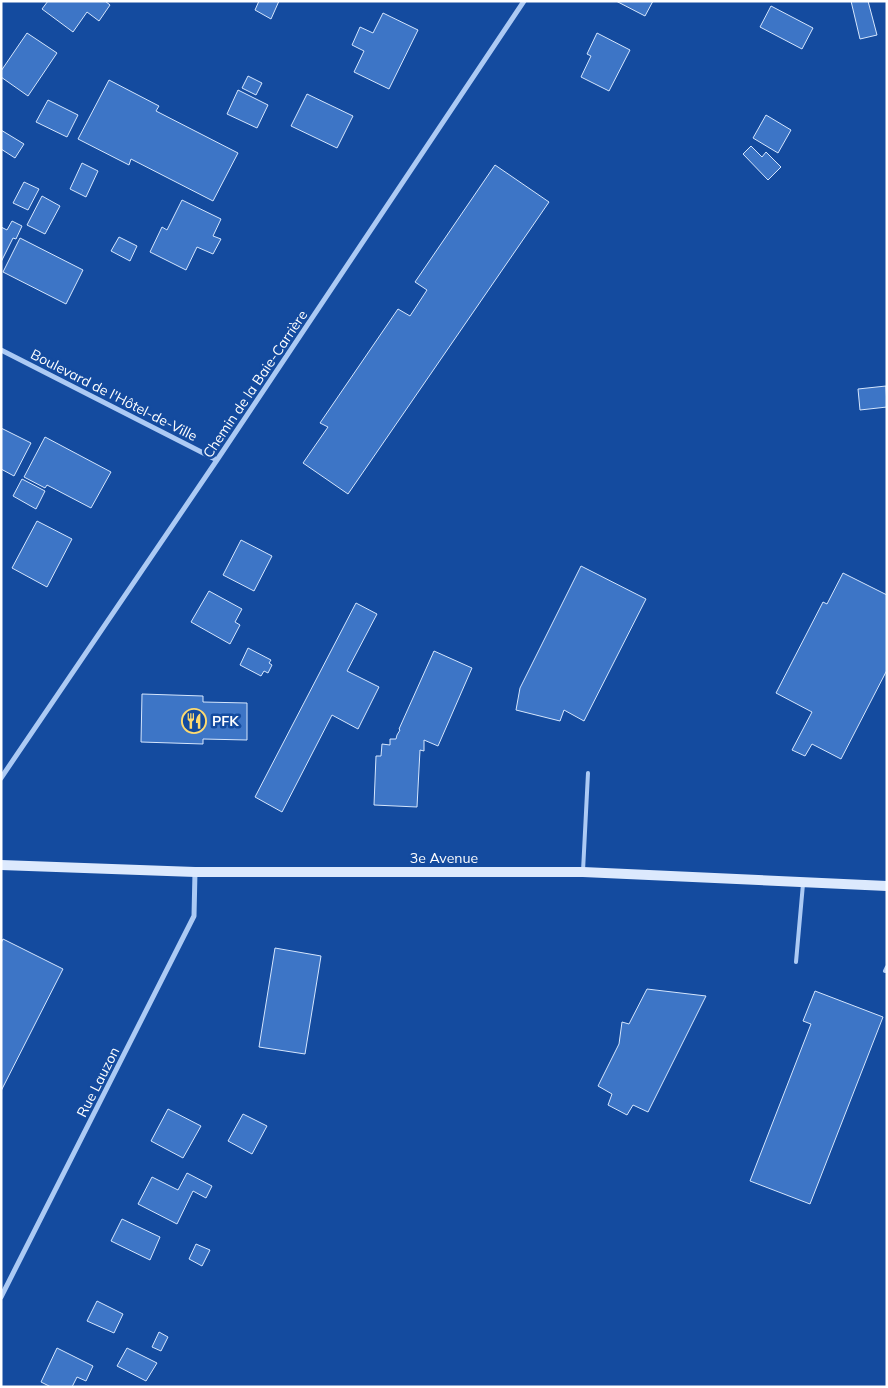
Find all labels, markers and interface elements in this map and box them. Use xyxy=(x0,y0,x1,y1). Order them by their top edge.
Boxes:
street label: Chemin de la Baie-Carrière xyxy=(199,307,311,461)
street label: Boulevard de l'Hôtel-de-Ville xyxy=(28,345,200,445)
restaurant icon: PFK xyxy=(181,708,207,734)
place label: PFK xyxy=(212,712,239,730)
street label: 3e Avenue xyxy=(410,849,478,867)
street label: Rue Lauzon xyxy=(73,1044,123,1120)

